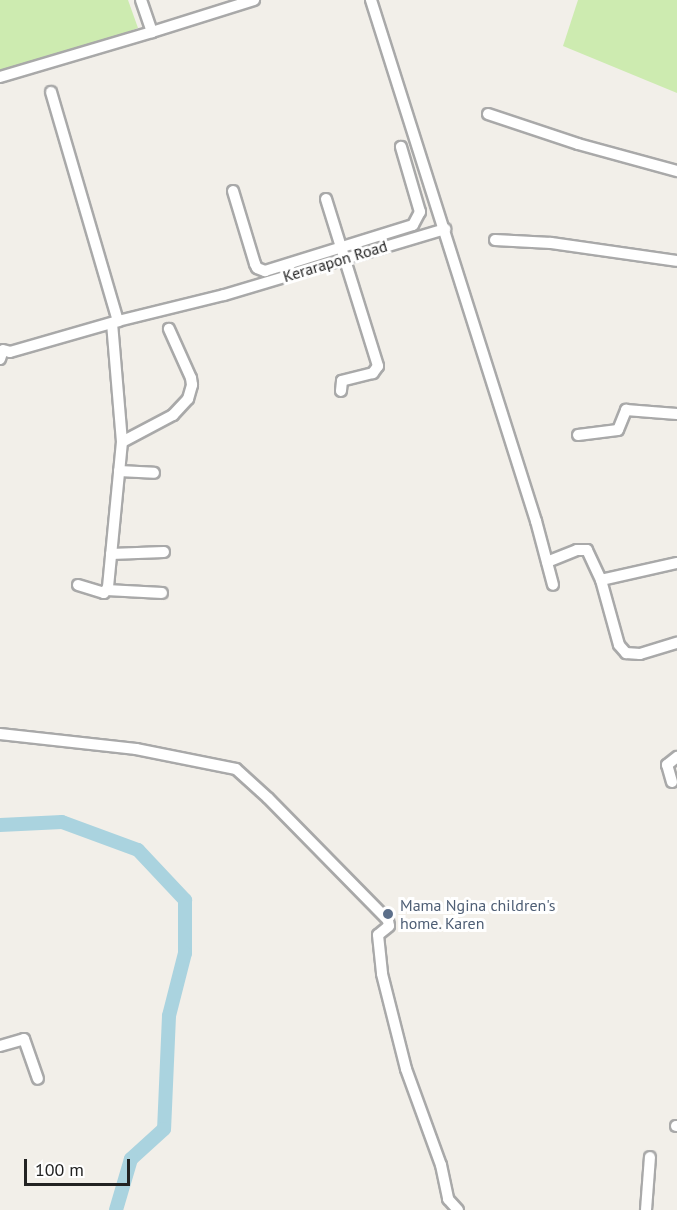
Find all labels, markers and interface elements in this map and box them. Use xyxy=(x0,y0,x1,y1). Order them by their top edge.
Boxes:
street label: Kerarapon Road xyxy=(281,236,389,286)
place label: Mama Ngina children's home. Karen xyxy=(400,895,555,933)
marker: Mama Ngina children's home. Karen xyxy=(381,907,395,921)
scale bar xyxy=(27,1147,134,1185)
text: 100 m xyxy=(35,1158,84,1181)

